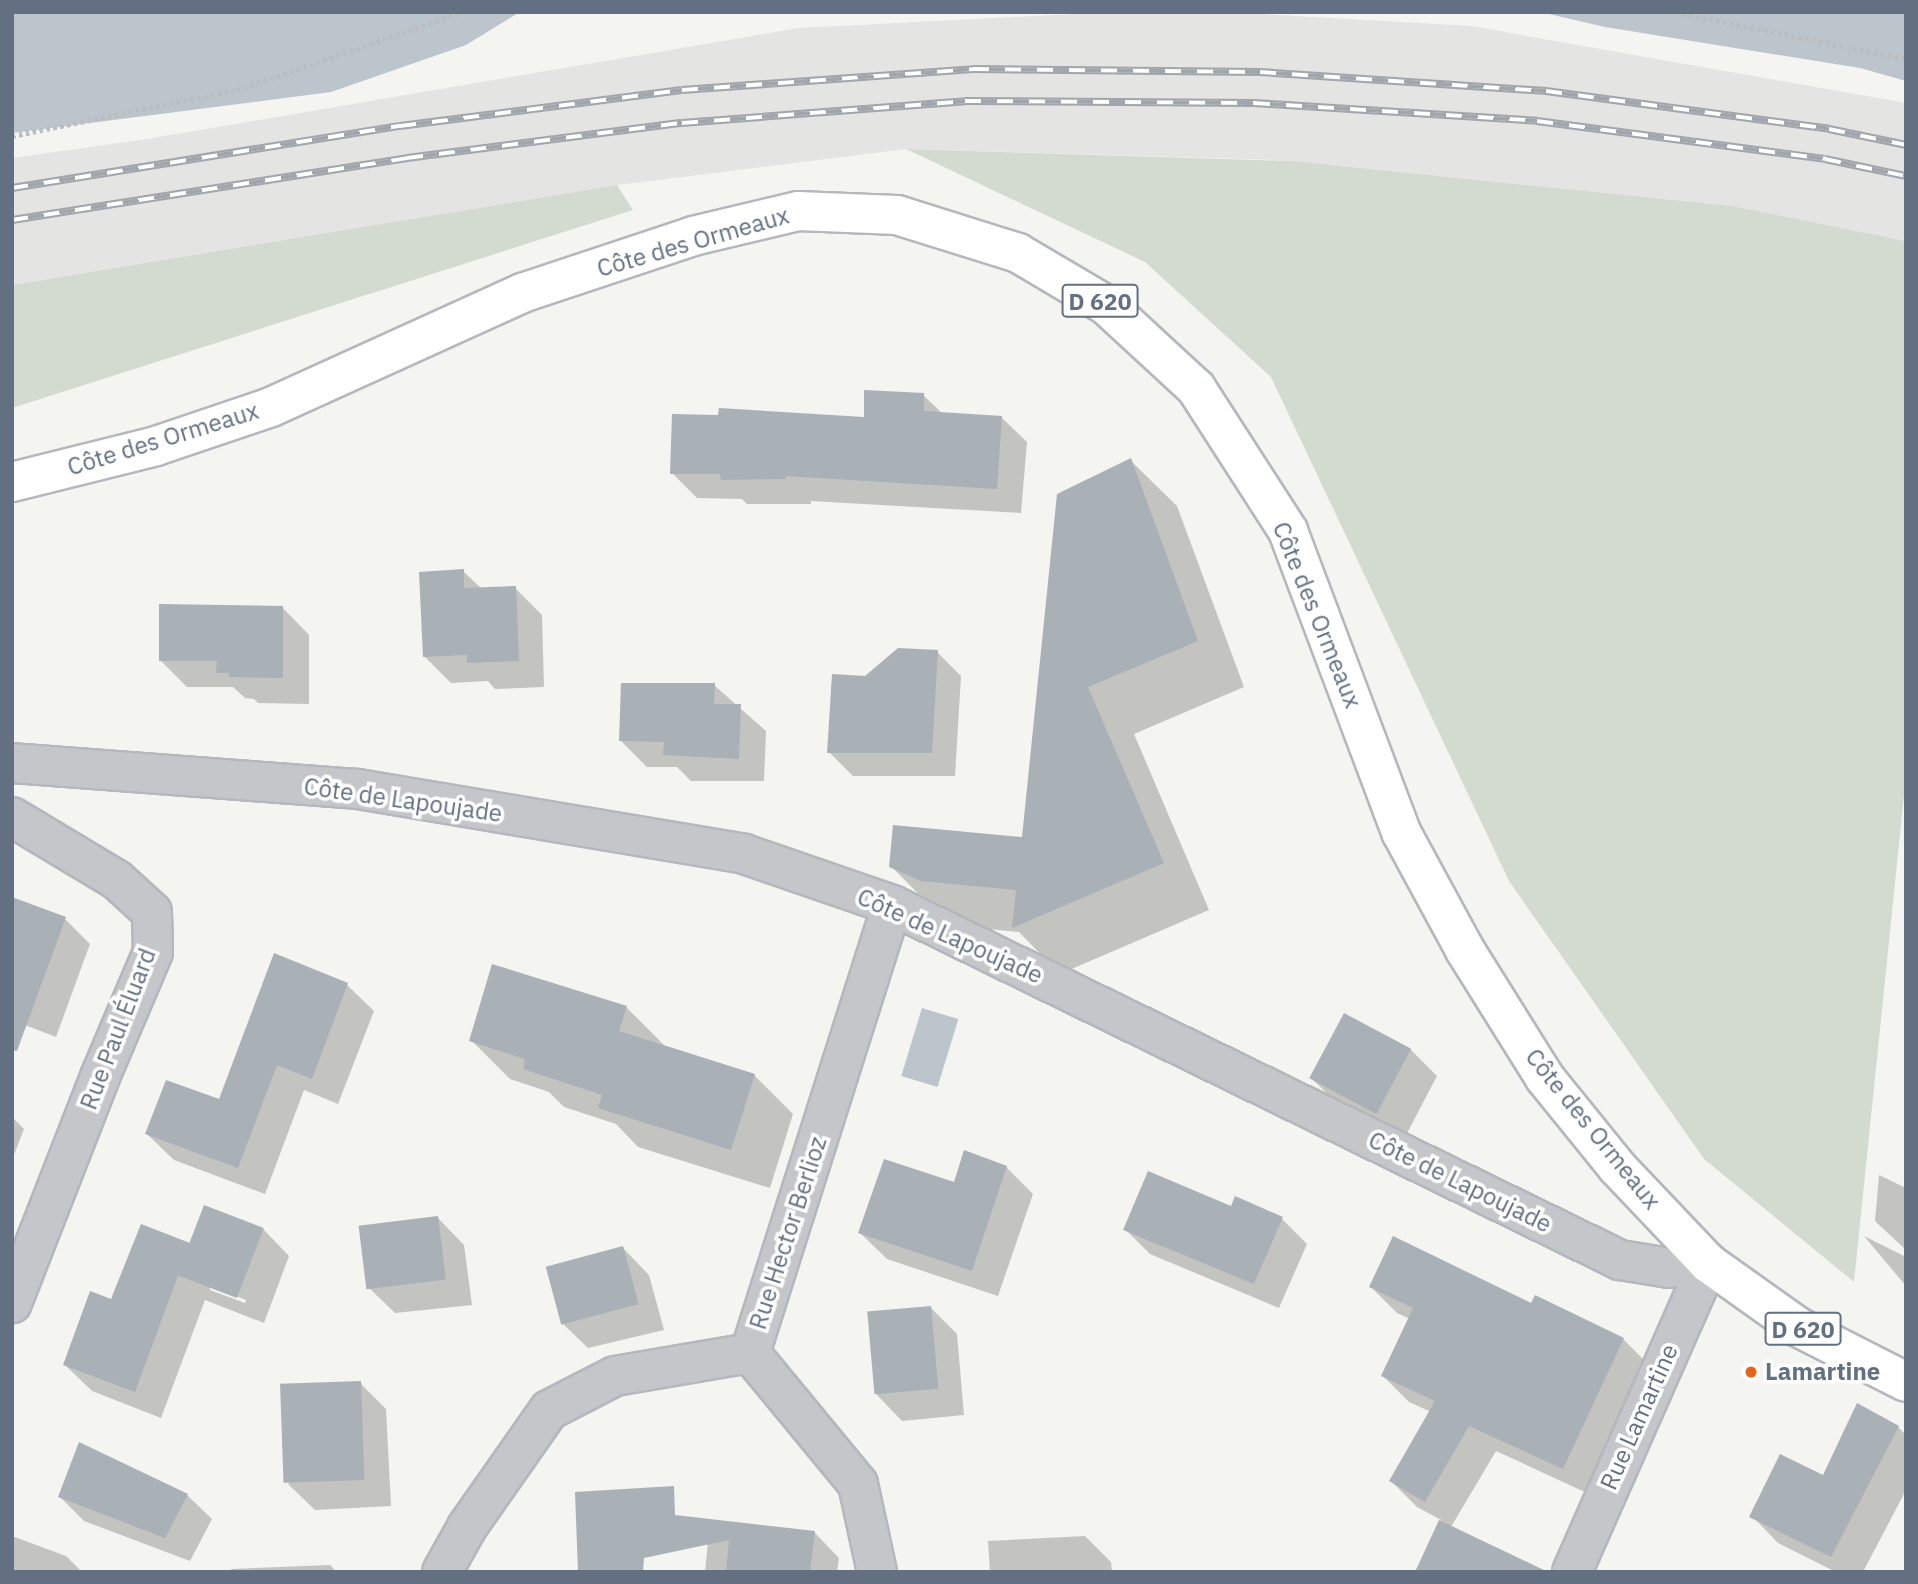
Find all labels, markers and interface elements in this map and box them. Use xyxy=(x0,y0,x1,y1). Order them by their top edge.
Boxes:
street label: Côte des Ormeaux xyxy=(594,201,792,283)
road number: D 620 xyxy=(1062,282,1138,320)
street label: Côte des Ormeaux xyxy=(64,396,262,482)
street label: Côte des Ormeaux xyxy=(1266,518,1368,712)
street label: Côte de Lapoujade xyxy=(302,772,504,828)
street label: Côte de Lapoujade xyxy=(853,882,1047,990)
street label: Rue Paul Éluard xyxy=(74,944,162,1114)
street label: Côte des Ormeaux xyxy=(1519,1043,1667,1215)
street label: Côte de Lapoujade xyxy=(1364,1125,1556,1239)
street label: Rue Hector Berlioz xyxy=(743,1133,833,1333)
road number: D 620 xyxy=(1764,1310,1842,1348)
street label: Rue Lamartine xyxy=(1594,1340,1684,1494)
place label: Lamartine xyxy=(1765,1358,1880,1386)
marker: Lamartine xyxy=(1743,1364,1759,1380)

